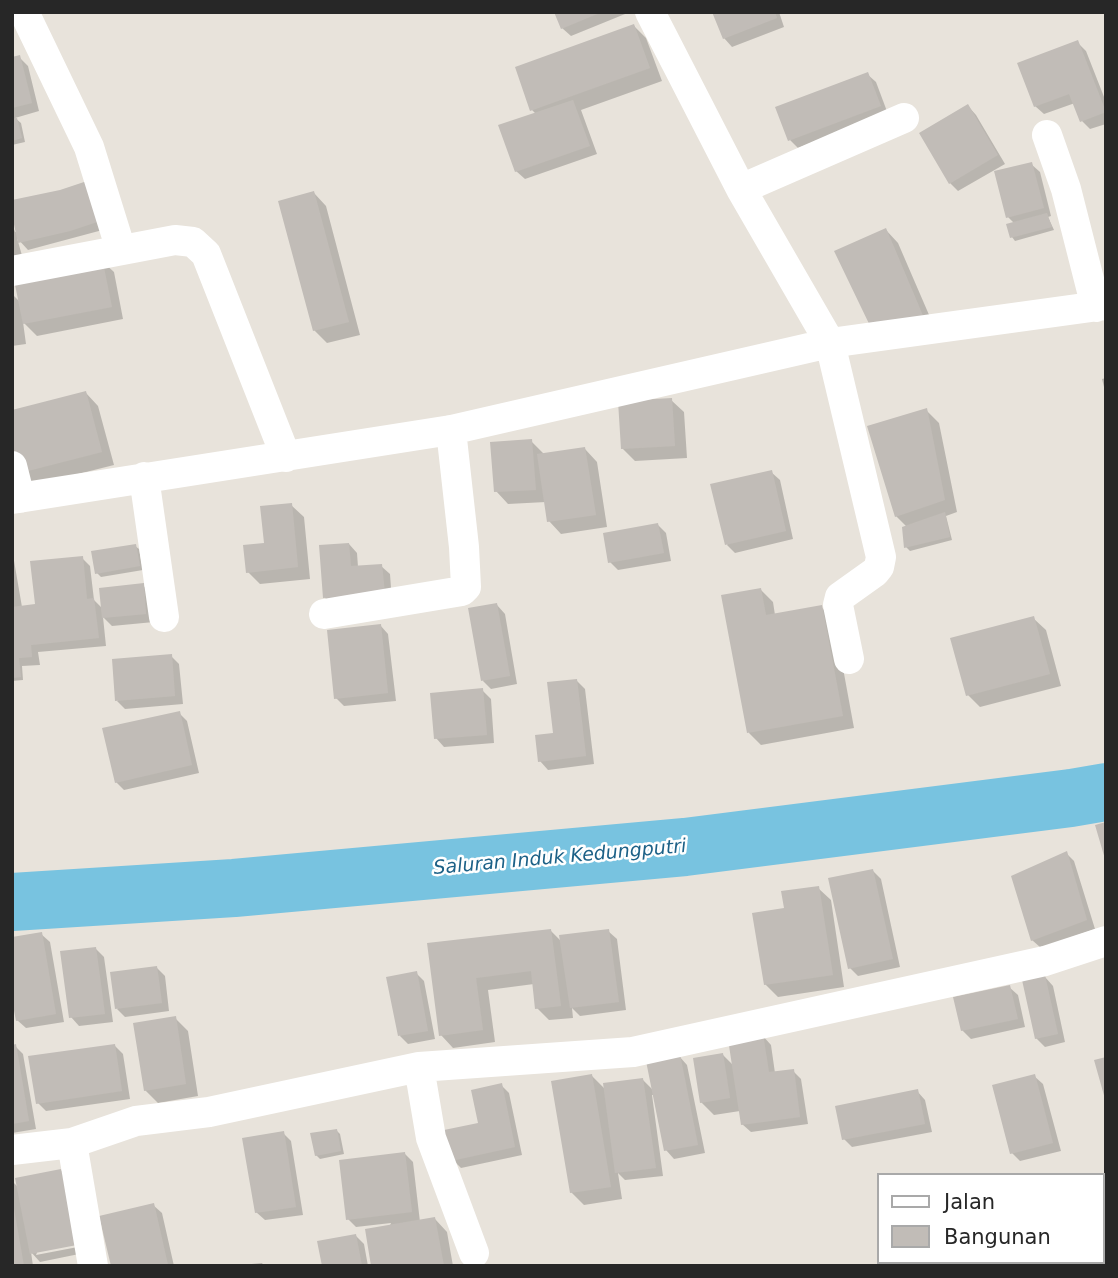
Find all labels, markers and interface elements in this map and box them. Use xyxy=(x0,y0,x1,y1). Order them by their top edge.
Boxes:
water label: Saluran Induk Kedungputri xyxy=(433,836,687,880)
legend xyxy=(876,1173,1104,1264)
text: Jalan xyxy=(944,1190,995,1214)
text: Bangunan xyxy=(944,1225,1051,1249)

